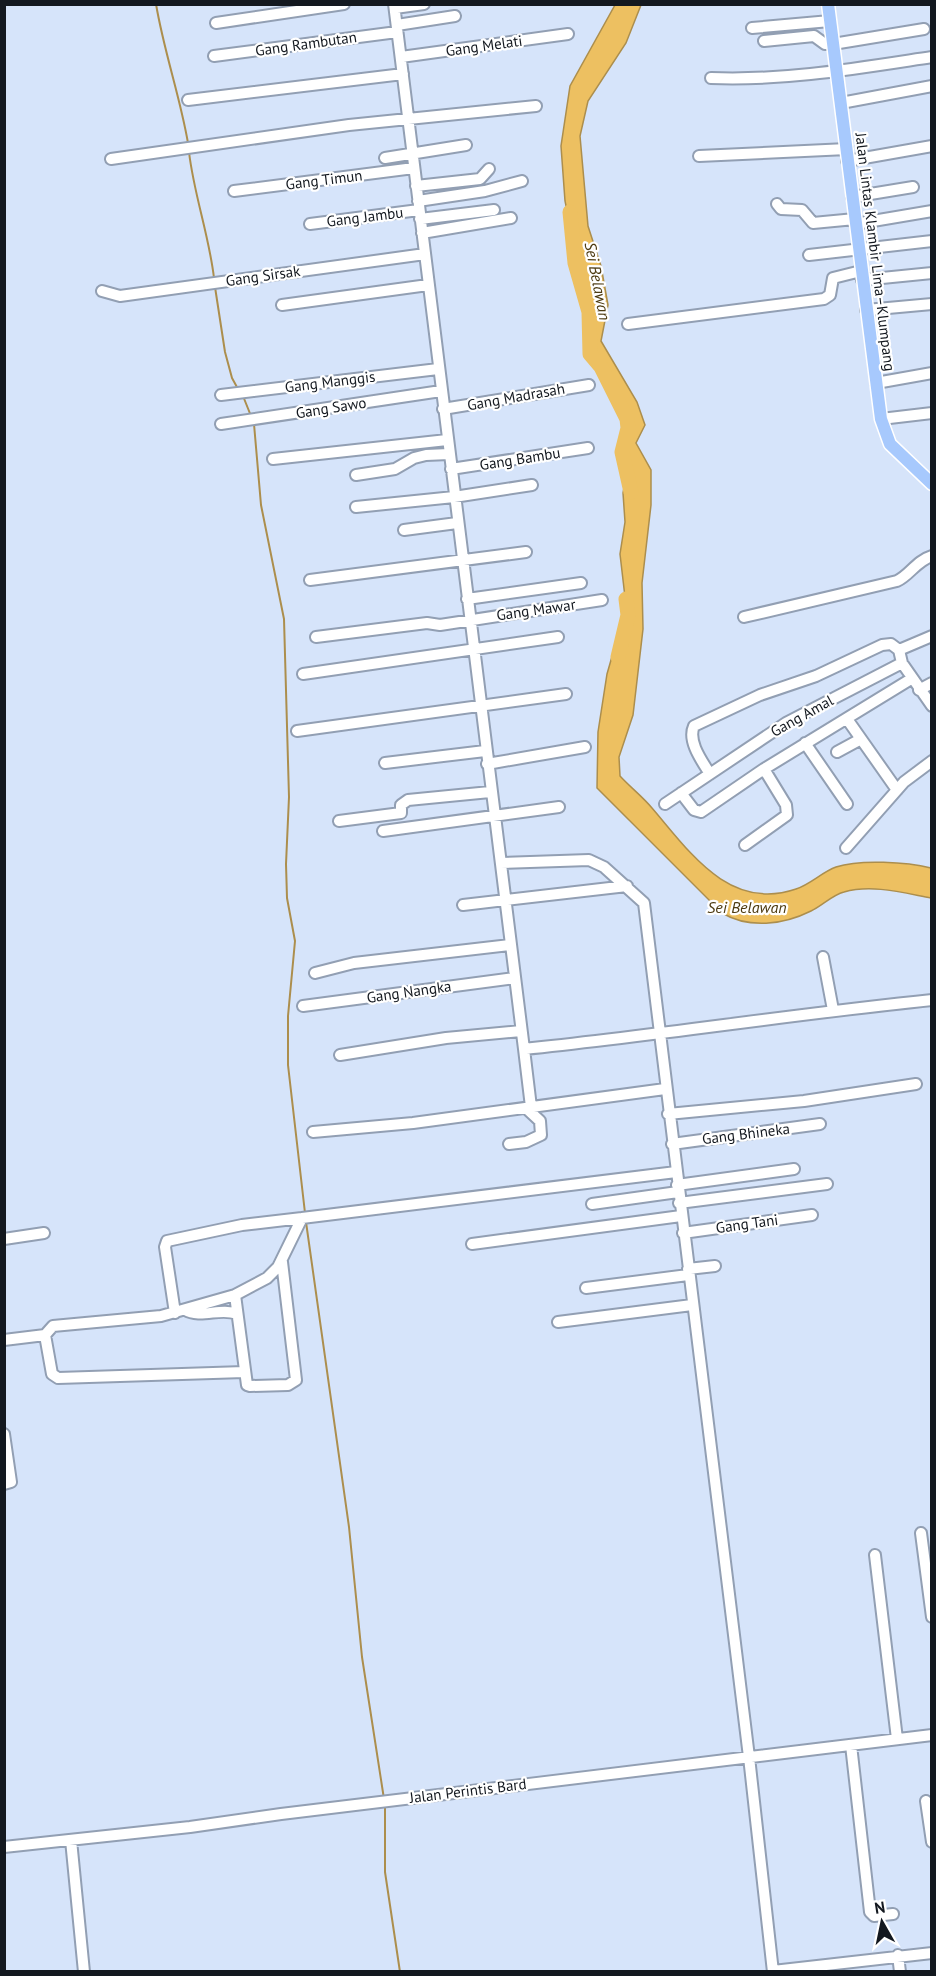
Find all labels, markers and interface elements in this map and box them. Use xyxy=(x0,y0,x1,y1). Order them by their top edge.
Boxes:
street label: Gang Rambutan xyxy=(254,27,358,60)
street label: Gang Melati xyxy=(444,31,524,60)
street label: Jalan Lintas Klambir Lima–Klumpang xyxy=(851,131,900,372)
street label: Gang Timun xyxy=(284,165,363,194)
street label: Gang Jambu xyxy=(326,202,404,231)
water label: Sei Belawan xyxy=(581,240,615,322)
street label: Gang Sirsak xyxy=(225,261,302,290)
street label: Gang Manggis xyxy=(284,367,376,396)
street label: Gang Madrasah xyxy=(466,379,566,414)
street label: Gang Sawo xyxy=(294,393,368,422)
street label: Gang Bambu xyxy=(478,443,562,474)
street label: Gang Mawar xyxy=(495,595,577,624)
street label: Gang Amal xyxy=(767,690,837,741)
water label: Sei Belawan xyxy=(707,897,787,917)
street label: Gang Nangka xyxy=(365,976,452,1007)
street label: Gang Bhineka xyxy=(701,1119,791,1148)
street label: Gang Tani xyxy=(714,1210,779,1237)
street label: Jalan Perintis Bard xyxy=(408,1774,527,1807)
north arrow xyxy=(852,1892,912,1952)
text: N xyxy=(873,1896,886,1918)

